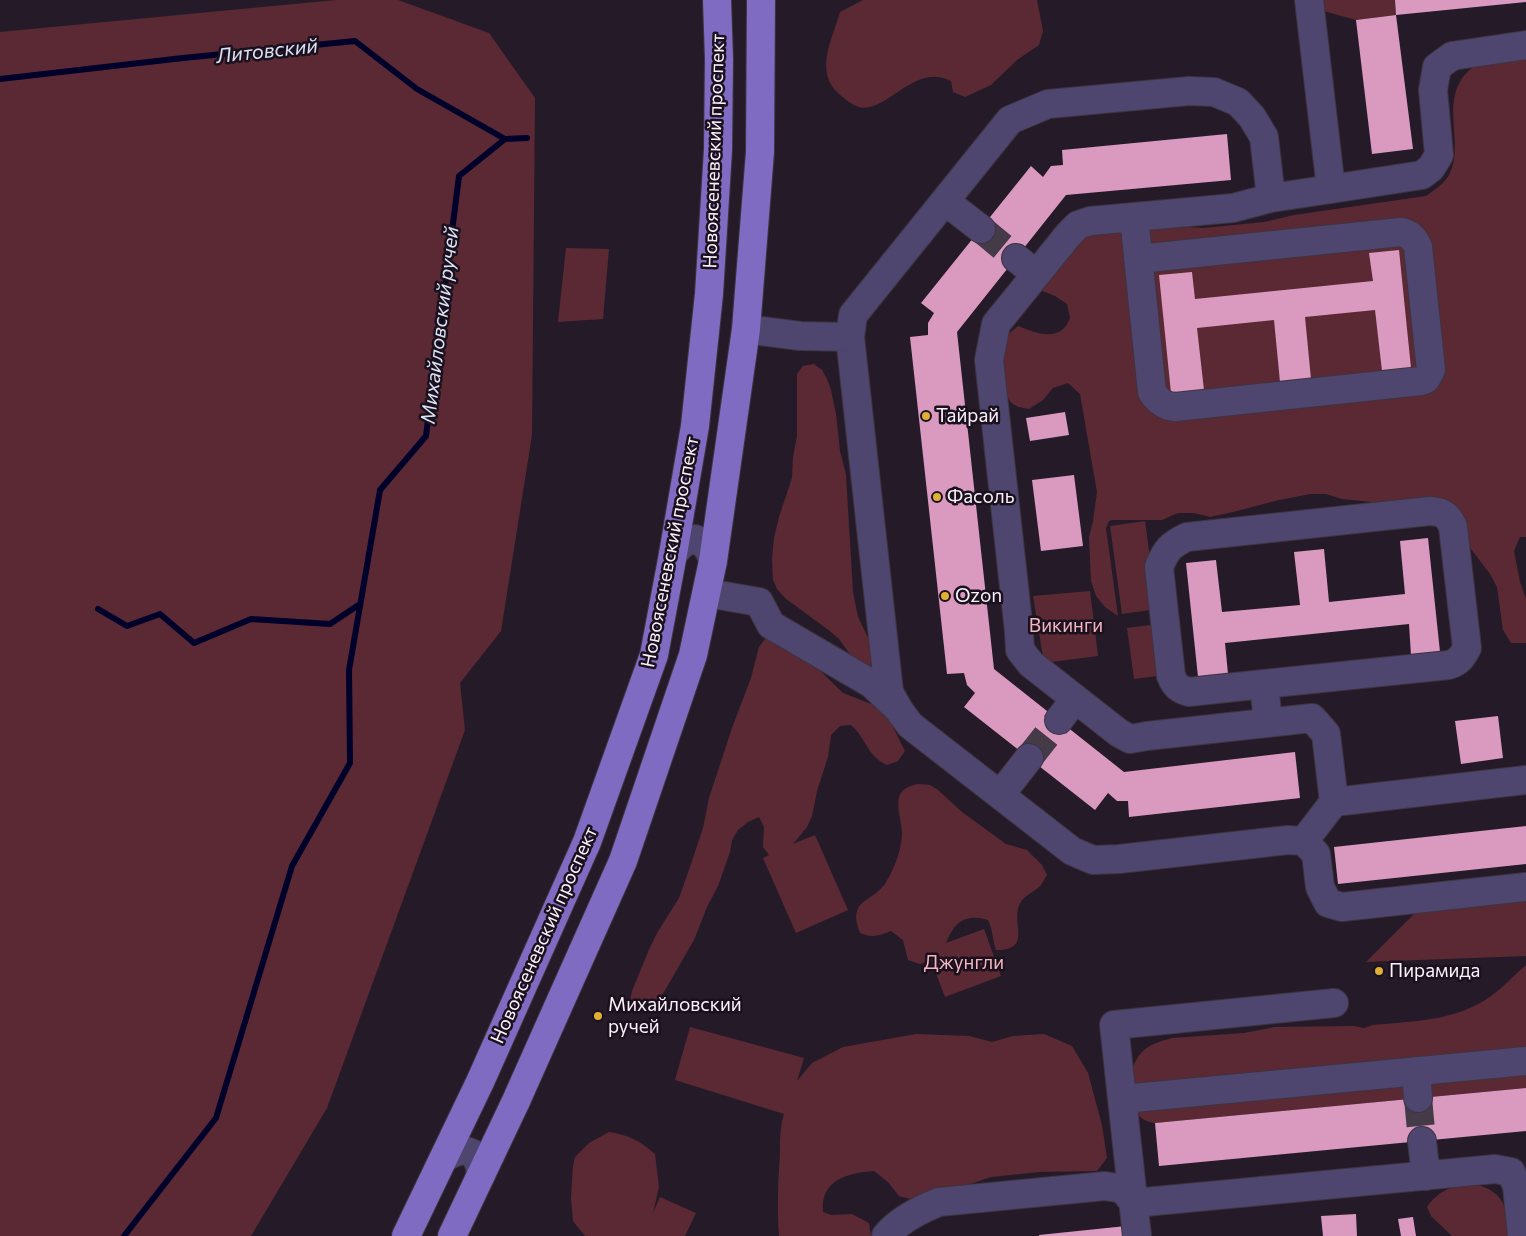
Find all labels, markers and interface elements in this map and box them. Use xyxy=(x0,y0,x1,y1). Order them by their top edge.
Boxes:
street label: Новоясеневский проспект xyxy=(699,33,729,269)
water label: Литовский xyxy=(215,34,319,68)
water label: Михайловский ручей xyxy=(416,225,464,425)
place label: Тайрай xyxy=(936,405,999,427)
marker: Тайрай xyxy=(920,410,932,422)
street label: Новоясеневский проспект xyxy=(636,434,704,670)
place label: Фасоль xyxy=(947,486,1014,508)
marker: Фасоль xyxy=(931,491,943,503)
place label: Ozon xyxy=(955,585,1002,607)
marker: Ozon xyxy=(939,590,951,602)
park label: Викинги xyxy=(1029,615,1103,637)
street label: Новоясеневский проспект xyxy=(486,823,602,1047)
park label: Джунгли xyxy=(924,952,1004,974)
place label: Пирамида xyxy=(1389,960,1480,982)
marker: Пирамида xyxy=(1373,965,1385,977)
place label: Михайловский ручей xyxy=(608,994,742,1038)
marker: Михайловский ручей xyxy=(592,1010,604,1022)

